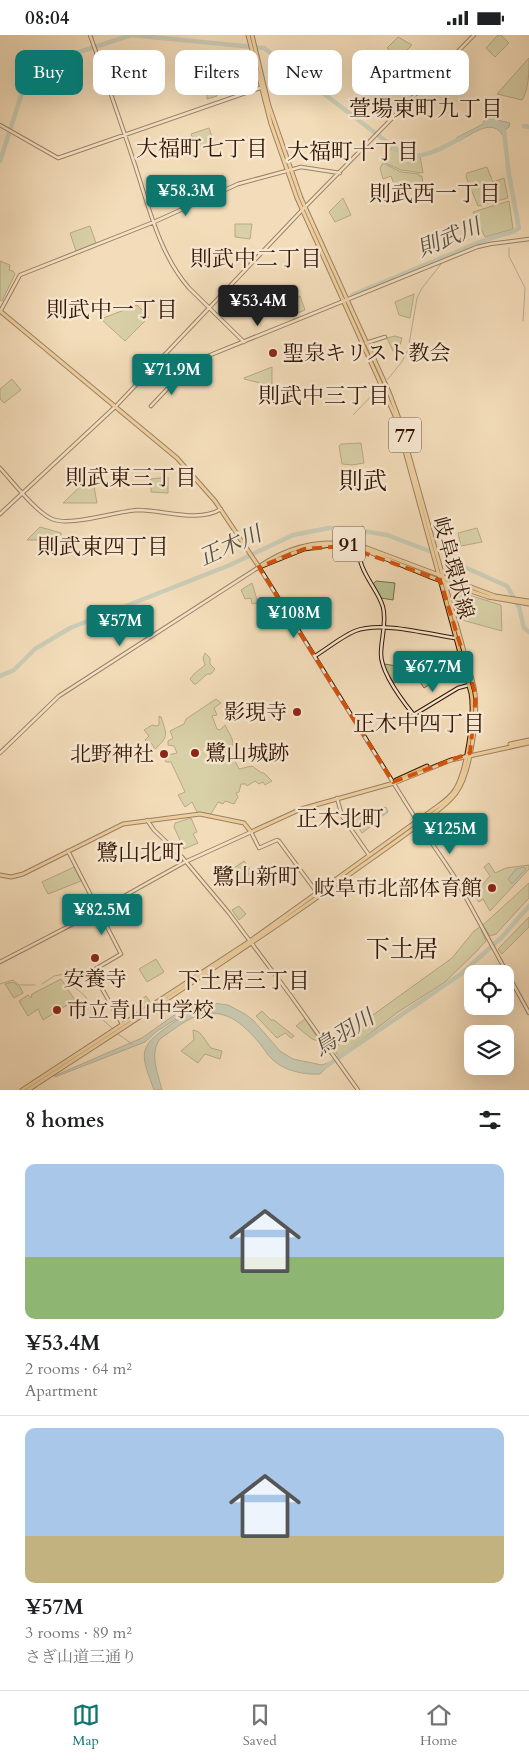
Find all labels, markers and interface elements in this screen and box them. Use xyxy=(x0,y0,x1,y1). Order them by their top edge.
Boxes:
text: 08:04 xyxy=(25,5,69,31)
chip: Buy xyxy=(15,50,83,95)
chip: Rent xyxy=(93,50,165,95)
chip: Filters xyxy=(175,50,258,95)
chip: New xyxy=(268,50,342,95)
chip: Apartment xyxy=(352,50,469,95)
district label: 萱場東町九丁目 xyxy=(349,94,503,124)
district label: 大福町七丁目 xyxy=(136,134,268,164)
district label: 大福町十丁目 xyxy=(287,137,419,167)
pin: ¥58.3M xyxy=(145,175,227,217)
district label: 則武西一丁目 xyxy=(369,179,501,209)
text: ¥58.3M xyxy=(157,180,215,202)
water label: 則武川 xyxy=(413,211,487,264)
district label: 則武中二丁目 xyxy=(190,244,322,274)
pin: ¥53.4M xyxy=(217,285,299,327)
text: ¥53.4M xyxy=(229,290,287,312)
district label: 則武中一丁目 xyxy=(46,295,178,325)
place label: 聖泉キリスト教会 xyxy=(283,339,451,368)
marker: 聖泉キリスト教会 xyxy=(267,347,279,359)
pin: ¥71.9M xyxy=(131,353,213,396)
text: ¥71.9M xyxy=(143,359,201,381)
district label: 則武中三丁目 xyxy=(258,381,390,411)
road number: 77 xyxy=(389,417,421,453)
district label: 則武東三丁目 xyxy=(65,463,197,493)
district label: 則武 xyxy=(339,465,387,498)
street label: 岐阜環状線 xyxy=(425,514,481,622)
water label: 正木川 xyxy=(194,518,268,573)
road number: 91 xyxy=(333,527,365,561)
district label: 則武東四丁目 xyxy=(37,532,169,562)
pin: ¥108M xyxy=(259,597,329,639)
text: ¥108M xyxy=(268,602,320,624)
pin: ¥57M xyxy=(90,605,150,647)
text: ¥57M xyxy=(98,610,142,632)
pin: ¥67.7M xyxy=(392,651,474,693)
text: ¥67.7M xyxy=(404,656,462,678)
place label: 影現寺 xyxy=(224,698,287,727)
marker: 影現寺 xyxy=(291,706,303,718)
district label: 正木中四丁目 xyxy=(353,709,485,739)
place label: 鷺山城跡 xyxy=(205,739,289,768)
place label: 北野神社 xyxy=(70,740,154,769)
marker: 鷺山城跡 xyxy=(189,747,201,759)
marker: 北野神社 xyxy=(158,748,170,760)
district label: 正木北町 xyxy=(296,804,384,834)
pin: ¥125M xyxy=(415,813,485,855)
text: ¥125M xyxy=(424,818,476,840)
district label: 鷺山北町 xyxy=(96,838,184,868)
district label: 鷺山新町 xyxy=(212,862,300,892)
place label: 岐阜市北部体育館 xyxy=(314,874,482,903)
marker: 岐阜市北部体育館 xyxy=(486,882,498,894)
pin: ¥82.5M xyxy=(61,893,143,936)
text: ¥82.5M xyxy=(73,899,131,921)
district label: 下土居 xyxy=(366,933,438,966)
marker: 安養寺 xyxy=(89,952,101,964)
place label: 安養寺 xyxy=(64,965,127,994)
map controls xyxy=(464,965,514,1075)
button: locate xyxy=(464,965,514,1015)
district label: 下土居三丁目 xyxy=(178,966,310,996)
place label: 市立青山中学校 xyxy=(67,996,214,1025)
water label: 鳥羽川 xyxy=(308,1002,382,1063)
marker: 市立青山中学校 xyxy=(51,1004,63,1016)
button: layers xyxy=(464,1025,514,1075)
text: 8 homes xyxy=(25,1106,104,1135)
icon: filters xyxy=(476,1106,504,1134)
icon: home xyxy=(220,1196,310,1286)
text: ¥53.4M xyxy=(25,1329,101,1358)
text: 2 rooms · 64 m² xyxy=(25,1358,132,1380)
text: Apartment xyxy=(25,1380,98,1402)
icon: home xyxy=(220,1461,310,1551)
text: ¥57M xyxy=(25,1593,84,1622)
text: 3 rooms · 89 m² xyxy=(25,1622,132,1644)
text: さぎ山道三通り xyxy=(25,1646,137,1668)
tab: Map xyxy=(72,1701,100,1750)
tab: Saved xyxy=(243,1701,277,1750)
tab: Home xyxy=(420,1701,457,1750)

